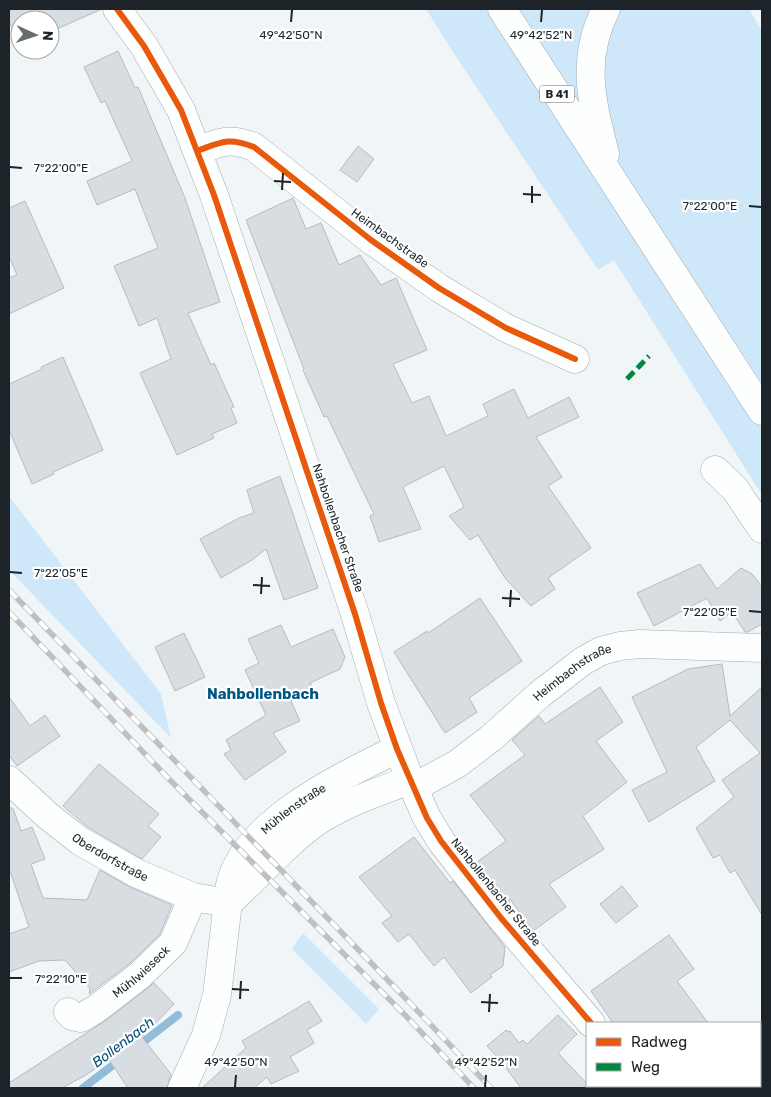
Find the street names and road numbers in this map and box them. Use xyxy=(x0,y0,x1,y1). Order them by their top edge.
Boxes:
road number: B 41 xyxy=(540,86,574,102)
street label: Heimbachstraße xyxy=(349,205,432,271)
street label: Nahbollenbacher Straße xyxy=(309,462,367,594)
street label: Heimbachstraße xyxy=(530,641,613,704)
street label: Mühlenstraße xyxy=(258,781,329,837)
street label: Oberdorfstraße xyxy=(69,830,150,884)
street label: Nahbollenbacher Straße xyxy=(448,835,544,949)
street label: Mühlwieseck xyxy=(110,942,173,1001)

